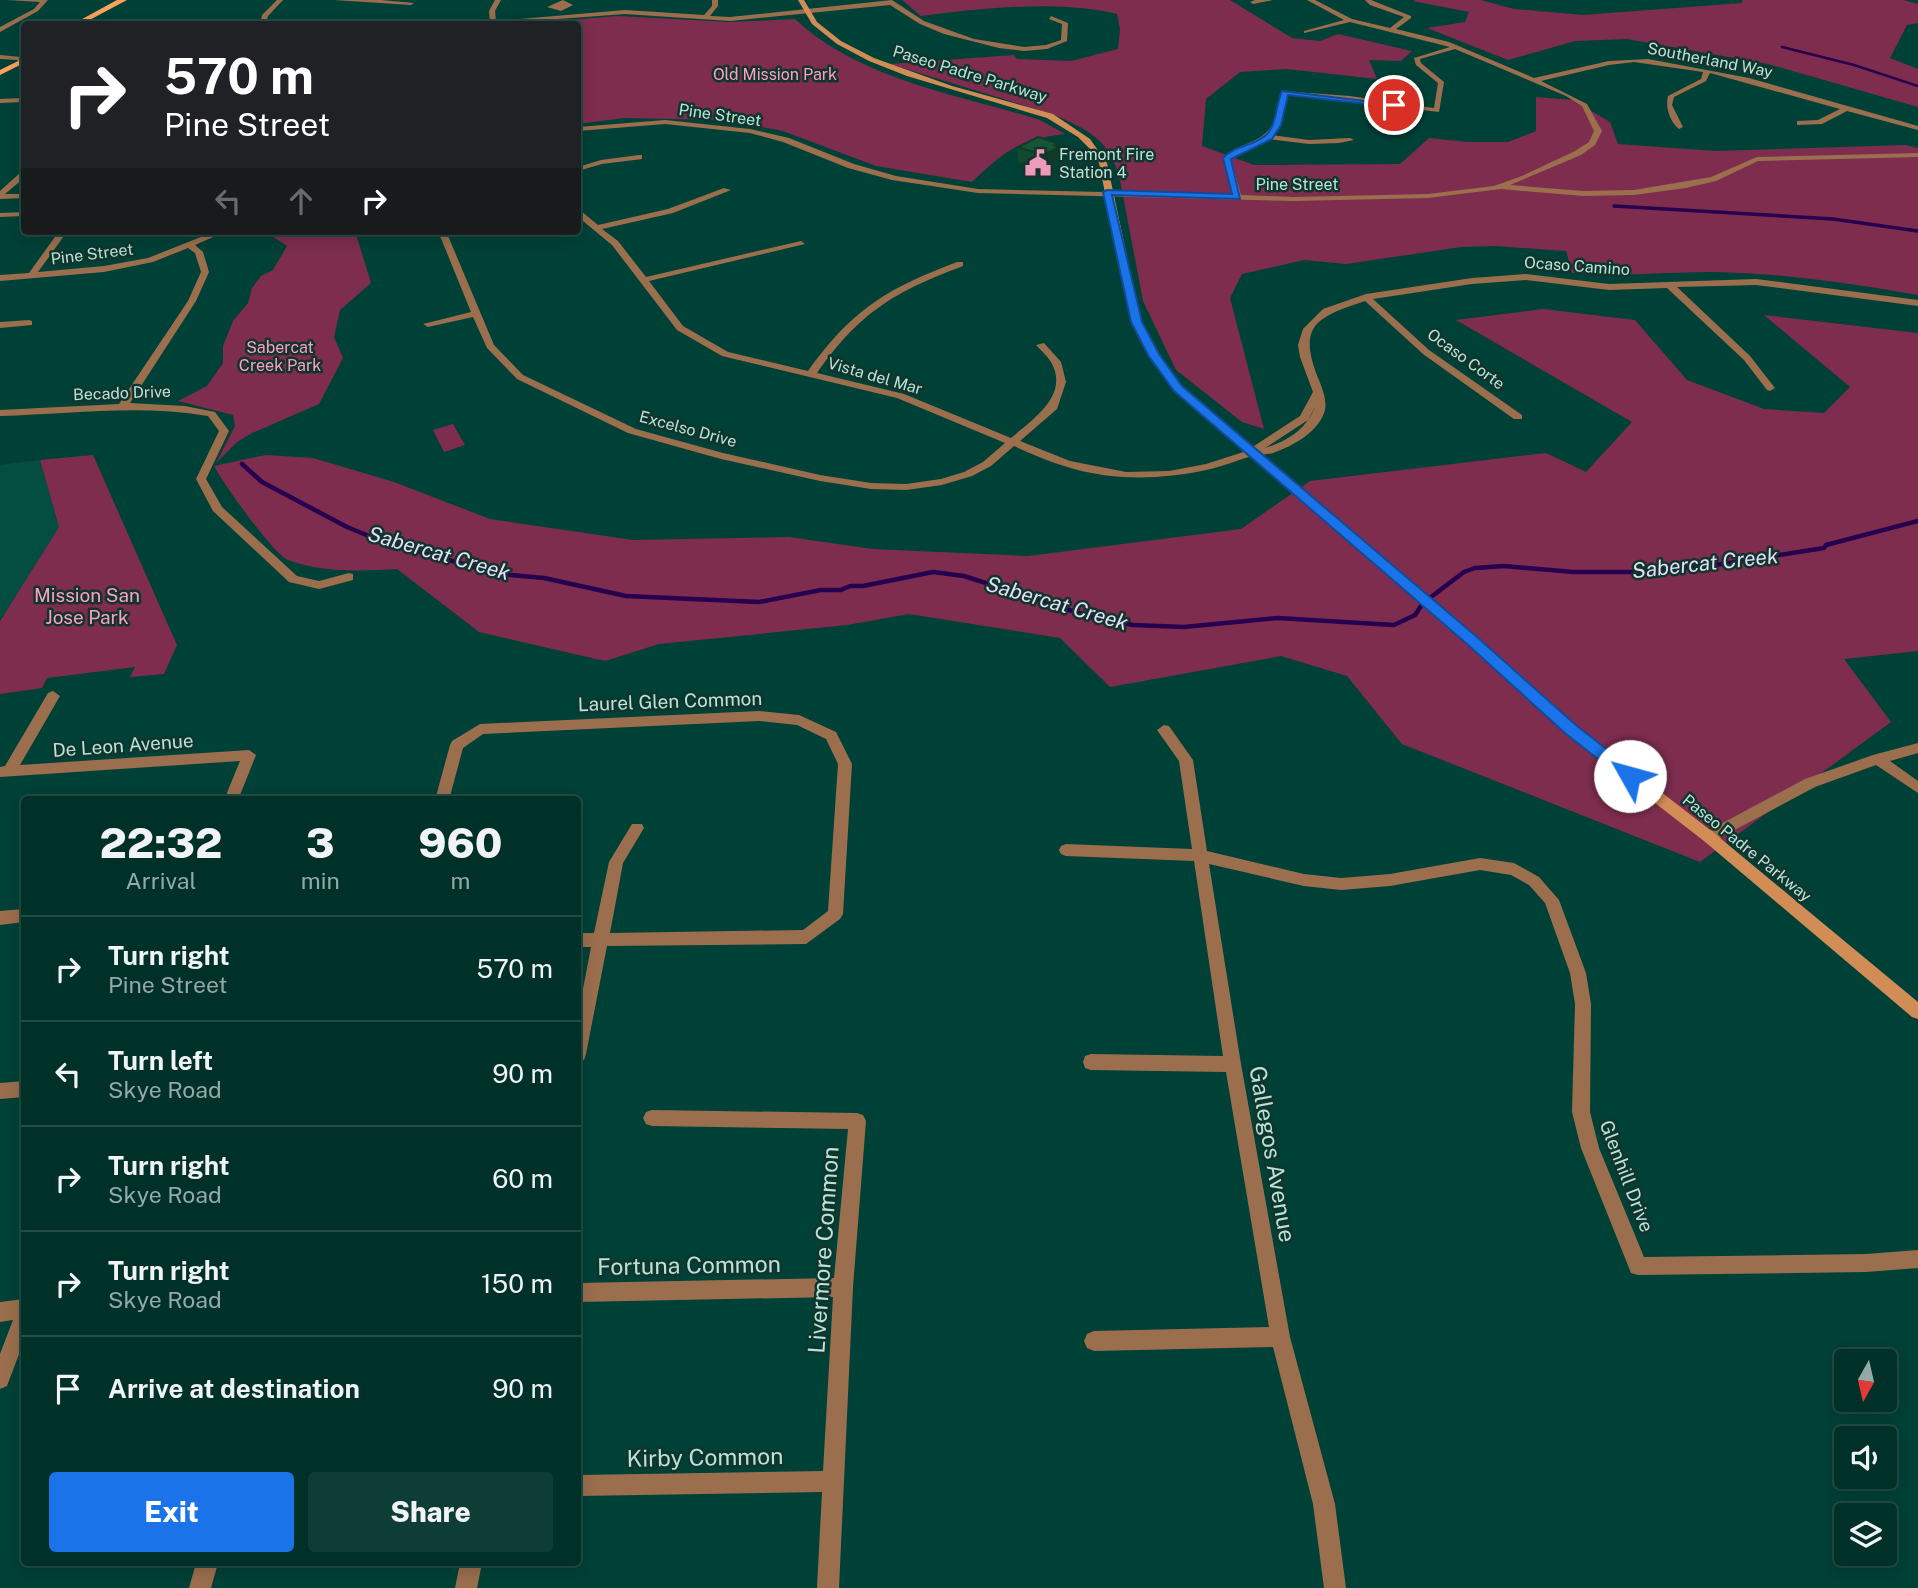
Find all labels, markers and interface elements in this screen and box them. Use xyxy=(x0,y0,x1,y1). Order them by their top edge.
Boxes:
street label: Southerland Way xyxy=(1646,39,1775,82)
street label: Paseo Padre Parkway xyxy=(891,42,1050,107)
text: 570 m xyxy=(164,47,314,105)
icon: right xyxy=(49,49,140,140)
park label: Old Mission Park xyxy=(713,65,837,84)
pin xyxy=(1364,75,1424,135)
icon: arrive xyxy=(1375,86,1413,124)
street label: Pine Street xyxy=(678,100,762,130)
text: Pine Street xyxy=(164,106,330,143)
place label: Fremont Fire Station 4 xyxy=(1059,145,1154,182)
public building icon: Fremont Fire Station 4 xyxy=(1023,148,1053,178)
street label: Pine Street xyxy=(1255,175,1339,194)
icon: left xyxy=(209,182,247,220)
icon: ahead xyxy=(282,182,320,220)
icon: right xyxy=(355,182,393,220)
street label: Pine Street xyxy=(50,240,134,268)
street label: Ocaso Camino xyxy=(1524,253,1630,279)
street label: Ocaso Corte xyxy=(1424,325,1508,393)
park label: Sabercat Creek Park xyxy=(239,338,321,375)
street label: Vista del Mar xyxy=(825,353,925,399)
street label: Becado Drive xyxy=(73,382,171,404)
street label: Excelso Drive xyxy=(637,407,739,451)
water label: Sabercat Creek xyxy=(365,521,514,585)
water label: Sabercat Creek xyxy=(1631,543,1780,583)
water label: Sabercat Creek xyxy=(983,571,1132,635)
park label: Mission San Jose Park xyxy=(34,584,140,628)
street label: Laurel Glen Common xyxy=(577,687,763,715)
street label: De Leon Avenue xyxy=(52,729,194,761)
position arrow xyxy=(1593,739,1667,813)
street label: Paseo Padre Parkway xyxy=(1679,790,1816,906)
text: 22:32 xyxy=(99,818,222,867)
text: 3 xyxy=(306,818,335,867)
text: 960 xyxy=(418,818,503,867)
text: Arrival xyxy=(125,867,196,894)
text: min xyxy=(301,867,340,894)
text: m xyxy=(450,867,470,894)
text: Turn right xyxy=(108,940,230,971)
icon: right xyxy=(49,950,87,988)
text: 570 m xyxy=(477,953,553,984)
text: Pine Street xyxy=(108,971,227,998)
text: Turn left xyxy=(108,1045,213,1076)
icon: left xyxy=(49,1055,87,1093)
text: 90 m xyxy=(492,1058,553,1089)
street label: Gallegos Avenue xyxy=(1244,1064,1302,1244)
text: Skye Road xyxy=(108,1076,222,1103)
street label: Glenhill Drive xyxy=(1596,1117,1658,1235)
street label: Livermore Common xyxy=(802,1146,844,1354)
text: Turn right xyxy=(108,1150,230,1181)
icon: right xyxy=(49,1160,87,1198)
text: 60 m xyxy=(492,1163,553,1194)
text: Skye Road xyxy=(108,1181,222,1208)
street label: Fortuna Common xyxy=(597,1250,781,1280)
text: Turn right xyxy=(108,1255,230,1286)
icon: right xyxy=(49,1265,87,1303)
text: 150 m xyxy=(481,1268,553,1299)
text: Skye Road xyxy=(108,1286,222,1313)
north arrow xyxy=(1834,1349,1897,1412)
map controls xyxy=(1834,1349,1897,1566)
icon: arrive xyxy=(49,1370,87,1408)
text: Arrive at destination xyxy=(108,1373,360,1404)
text: 90 m xyxy=(492,1373,553,1404)
button: sound xyxy=(1834,1426,1897,1489)
street label: Kirby Common xyxy=(626,1442,784,1472)
button: Exit xyxy=(49,1472,294,1552)
button: Share xyxy=(308,1472,553,1552)
button: layers xyxy=(1834,1503,1897,1566)

